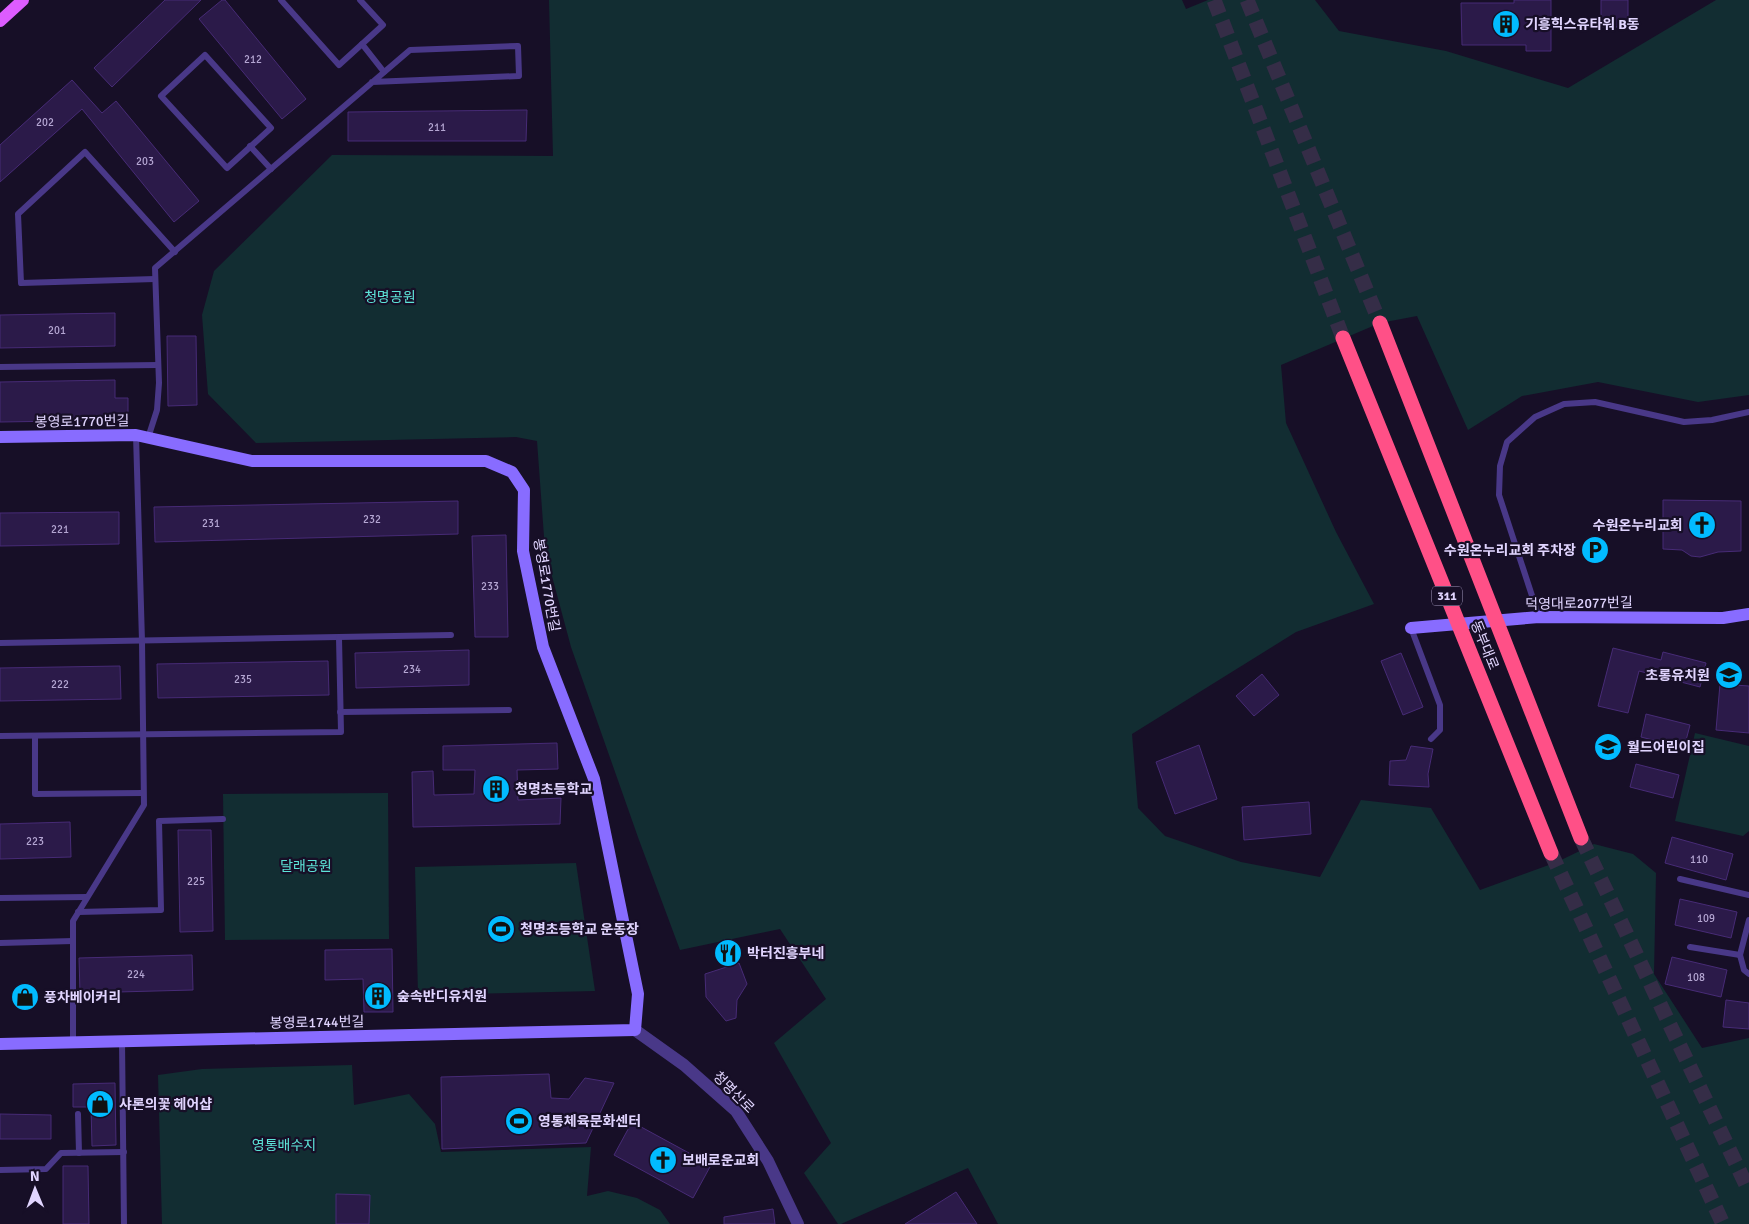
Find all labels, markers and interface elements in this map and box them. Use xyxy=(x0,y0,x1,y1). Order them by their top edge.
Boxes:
building icon: 기흥힉스유타워 B동 xyxy=(1491,9,1521,39)
place label: 기흥힉스유타워 B동 xyxy=(1525,16,1640,33)
house number: 212 xyxy=(244,53,262,66)
house number: 202 xyxy=(36,116,54,129)
house number: 211 xyxy=(428,121,446,134)
house number: 203 xyxy=(136,155,154,168)
park label: 청명공원 xyxy=(364,289,416,306)
house number: 201 xyxy=(48,324,66,337)
street label: 봉영로1770번길 xyxy=(35,412,129,431)
church icon: 수원온누리교회 xyxy=(1687,510,1717,540)
house number: 232 xyxy=(363,513,381,526)
house number: 231 xyxy=(202,517,220,530)
place label: 수원온누리교회 xyxy=(1593,517,1683,534)
house number: 221 xyxy=(51,523,69,536)
parking icon: 수원온누리교회 주차장 xyxy=(1580,535,1610,565)
street label: 봉영로1770번길 xyxy=(530,537,563,633)
place label: 수원온누리교회 주차장 xyxy=(1444,542,1576,559)
house number: 233 xyxy=(481,580,499,593)
road number: 311 xyxy=(1432,586,1462,606)
street label: 덕영대로2077번길 xyxy=(1525,594,1633,613)
street label: 동부대로 xyxy=(1467,618,1502,672)
school or university icon: 초롱유치원 xyxy=(1714,660,1744,690)
house number: 234 xyxy=(403,663,421,676)
place label: 초롱유치원 xyxy=(1646,667,1710,684)
house number: 235 xyxy=(234,673,252,686)
house number: 222 xyxy=(51,678,69,691)
school or university icon: 월드어린이집 xyxy=(1593,732,1623,762)
place label: 월드어린이집 xyxy=(1627,739,1704,756)
building icon: 청명초등학교 xyxy=(481,774,511,804)
place label: 청명초등학교 xyxy=(515,781,592,798)
house number: 223 xyxy=(26,835,44,848)
house number: 110 xyxy=(1690,853,1708,866)
park label: 달래공원 xyxy=(280,858,332,875)
house number: 225 xyxy=(187,875,205,888)
house number: 109 xyxy=(1697,912,1715,925)
sports icon: 청명초등학교 운동장 xyxy=(486,914,516,944)
place label: 청명초등학교 운동장 xyxy=(520,921,639,938)
restaurant icon: 박터진흥부네 xyxy=(713,938,743,968)
place label: 박터진흥부네 xyxy=(747,945,824,962)
house number: 224 xyxy=(127,968,145,981)
house number: 108 xyxy=(1687,971,1705,984)
building icon: 숲속반디유치원 xyxy=(363,981,393,1011)
shop icon: 풍차베이커리 xyxy=(10,982,40,1012)
place label: 숲속반디유치원 xyxy=(397,988,487,1005)
place label: 풍차베이커리 xyxy=(44,989,121,1006)
street label: 봉영로1744번길 xyxy=(270,1013,364,1032)
street label: 청명산로 xyxy=(709,1068,758,1117)
shop icon: 샤론의꽃 헤어샵 xyxy=(85,1089,115,1119)
place label: 샤론의꽃 헤어샵 xyxy=(119,1096,212,1113)
sports icon: 영통체육문화센터 xyxy=(504,1106,534,1136)
place label: 영통체육문화센터 xyxy=(538,1113,641,1130)
park label: 영통배수지 xyxy=(252,1137,316,1154)
church icon: 보배로운교회 xyxy=(648,1145,678,1175)
place label: 보배로운교회 xyxy=(682,1152,759,1169)
north arrow xyxy=(10,1164,60,1214)
text: N xyxy=(30,1168,40,1185)

